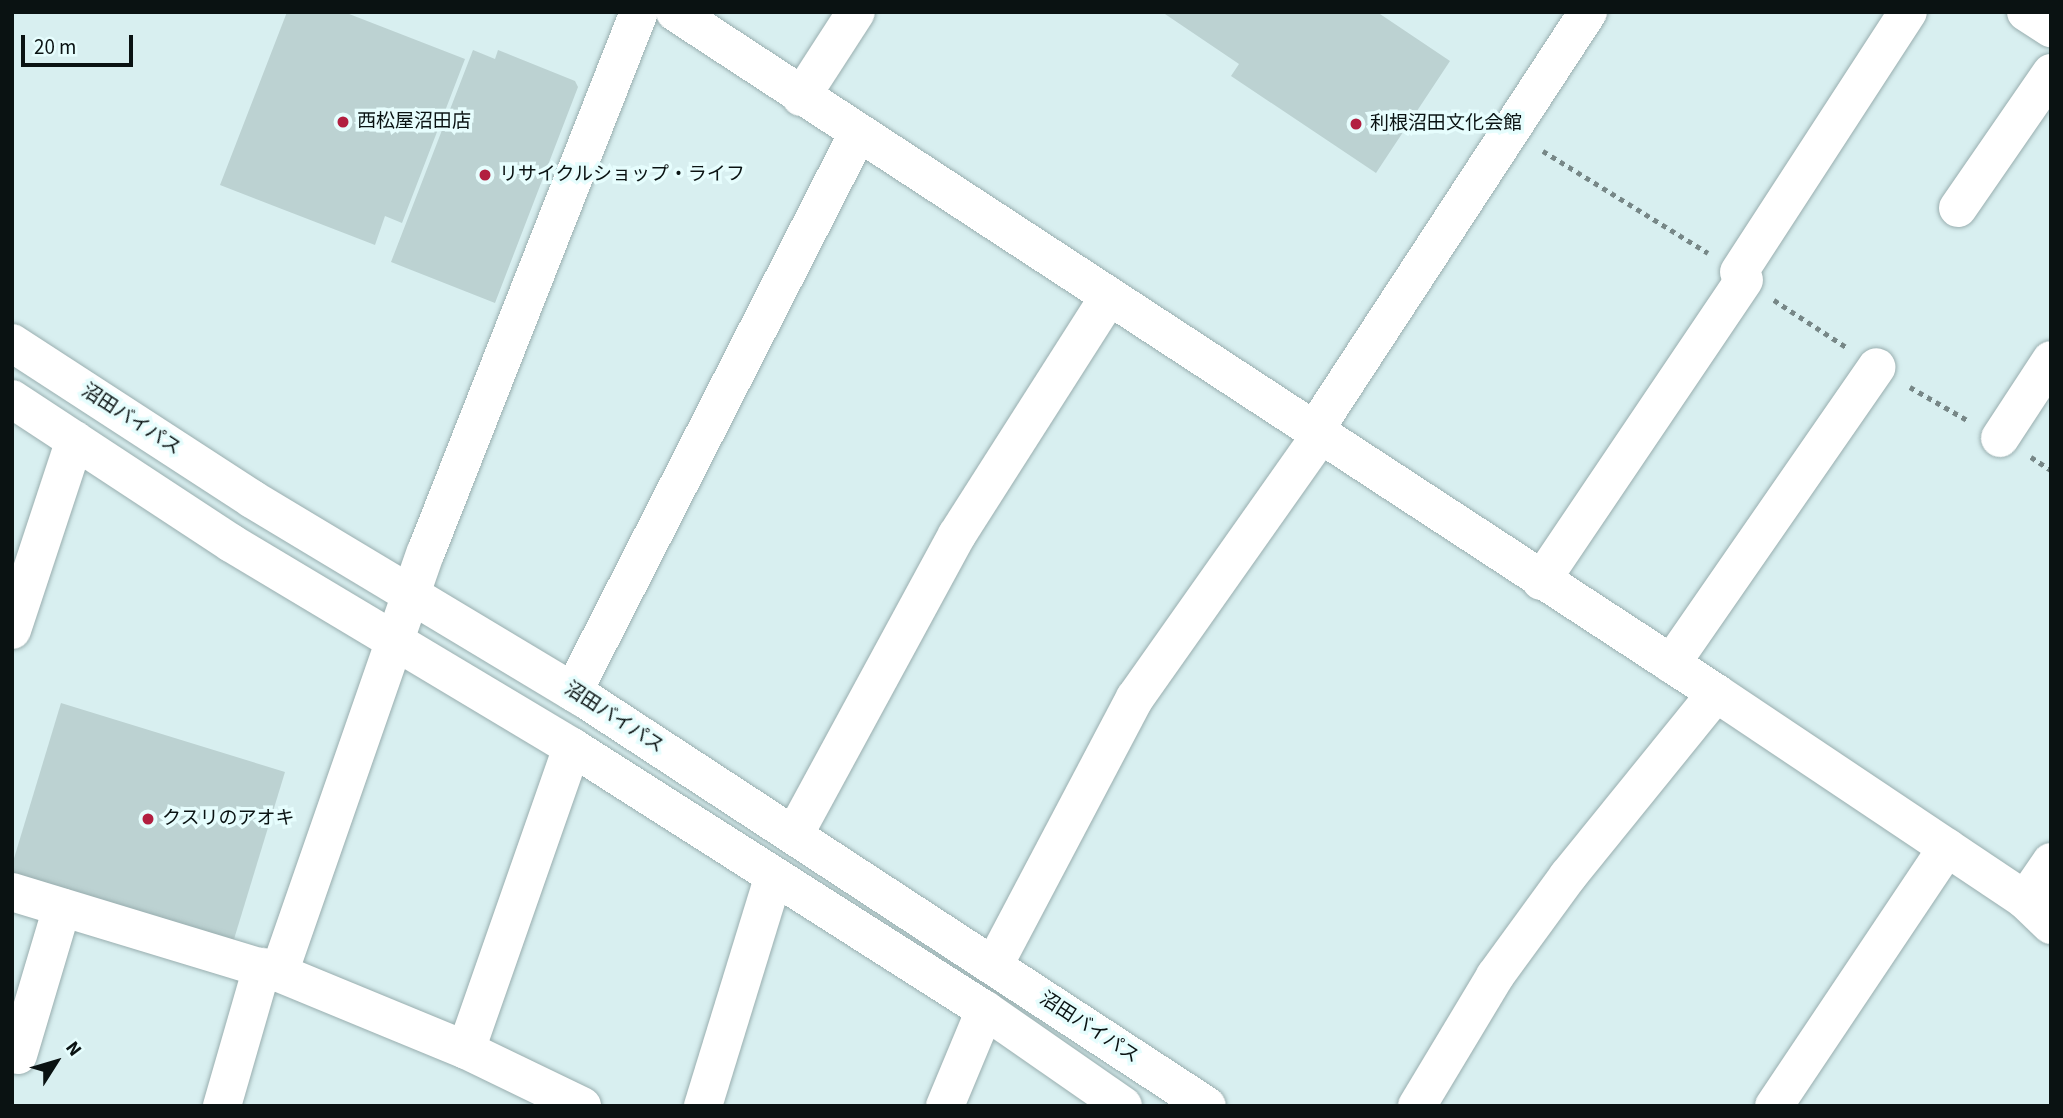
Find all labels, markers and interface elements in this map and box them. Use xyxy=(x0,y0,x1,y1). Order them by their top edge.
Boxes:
scale bar xyxy=(24,21,136,65)
text: 20 m xyxy=(34,32,76,62)
place label: 西松屋沼田店 xyxy=(357,111,471,133)
place label: 利根沼田文化会館 xyxy=(1370,113,1522,135)
marker: 西松屋沼田店 xyxy=(335,114,351,130)
marker: 利根沼田文化会館 xyxy=(1348,116,1364,132)
place label: リサイクルショップ・ライフ xyxy=(499,164,746,186)
marker: リサイクルショップ・ライフ xyxy=(477,167,493,183)
street label: 沼田バイパス xyxy=(77,379,185,461)
street label: 沼田バイパス xyxy=(560,677,668,759)
place label: クスリのアオキ xyxy=(162,808,295,830)
marker: クスリのアオキ xyxy=(140,811,156,827)
street label: 沼田バイパス xyxy=(1035,987,1143,1069)
north arrow xyxy=(21,1027,91,1097)
text: N xyxy=(59,1036,88,1062)

